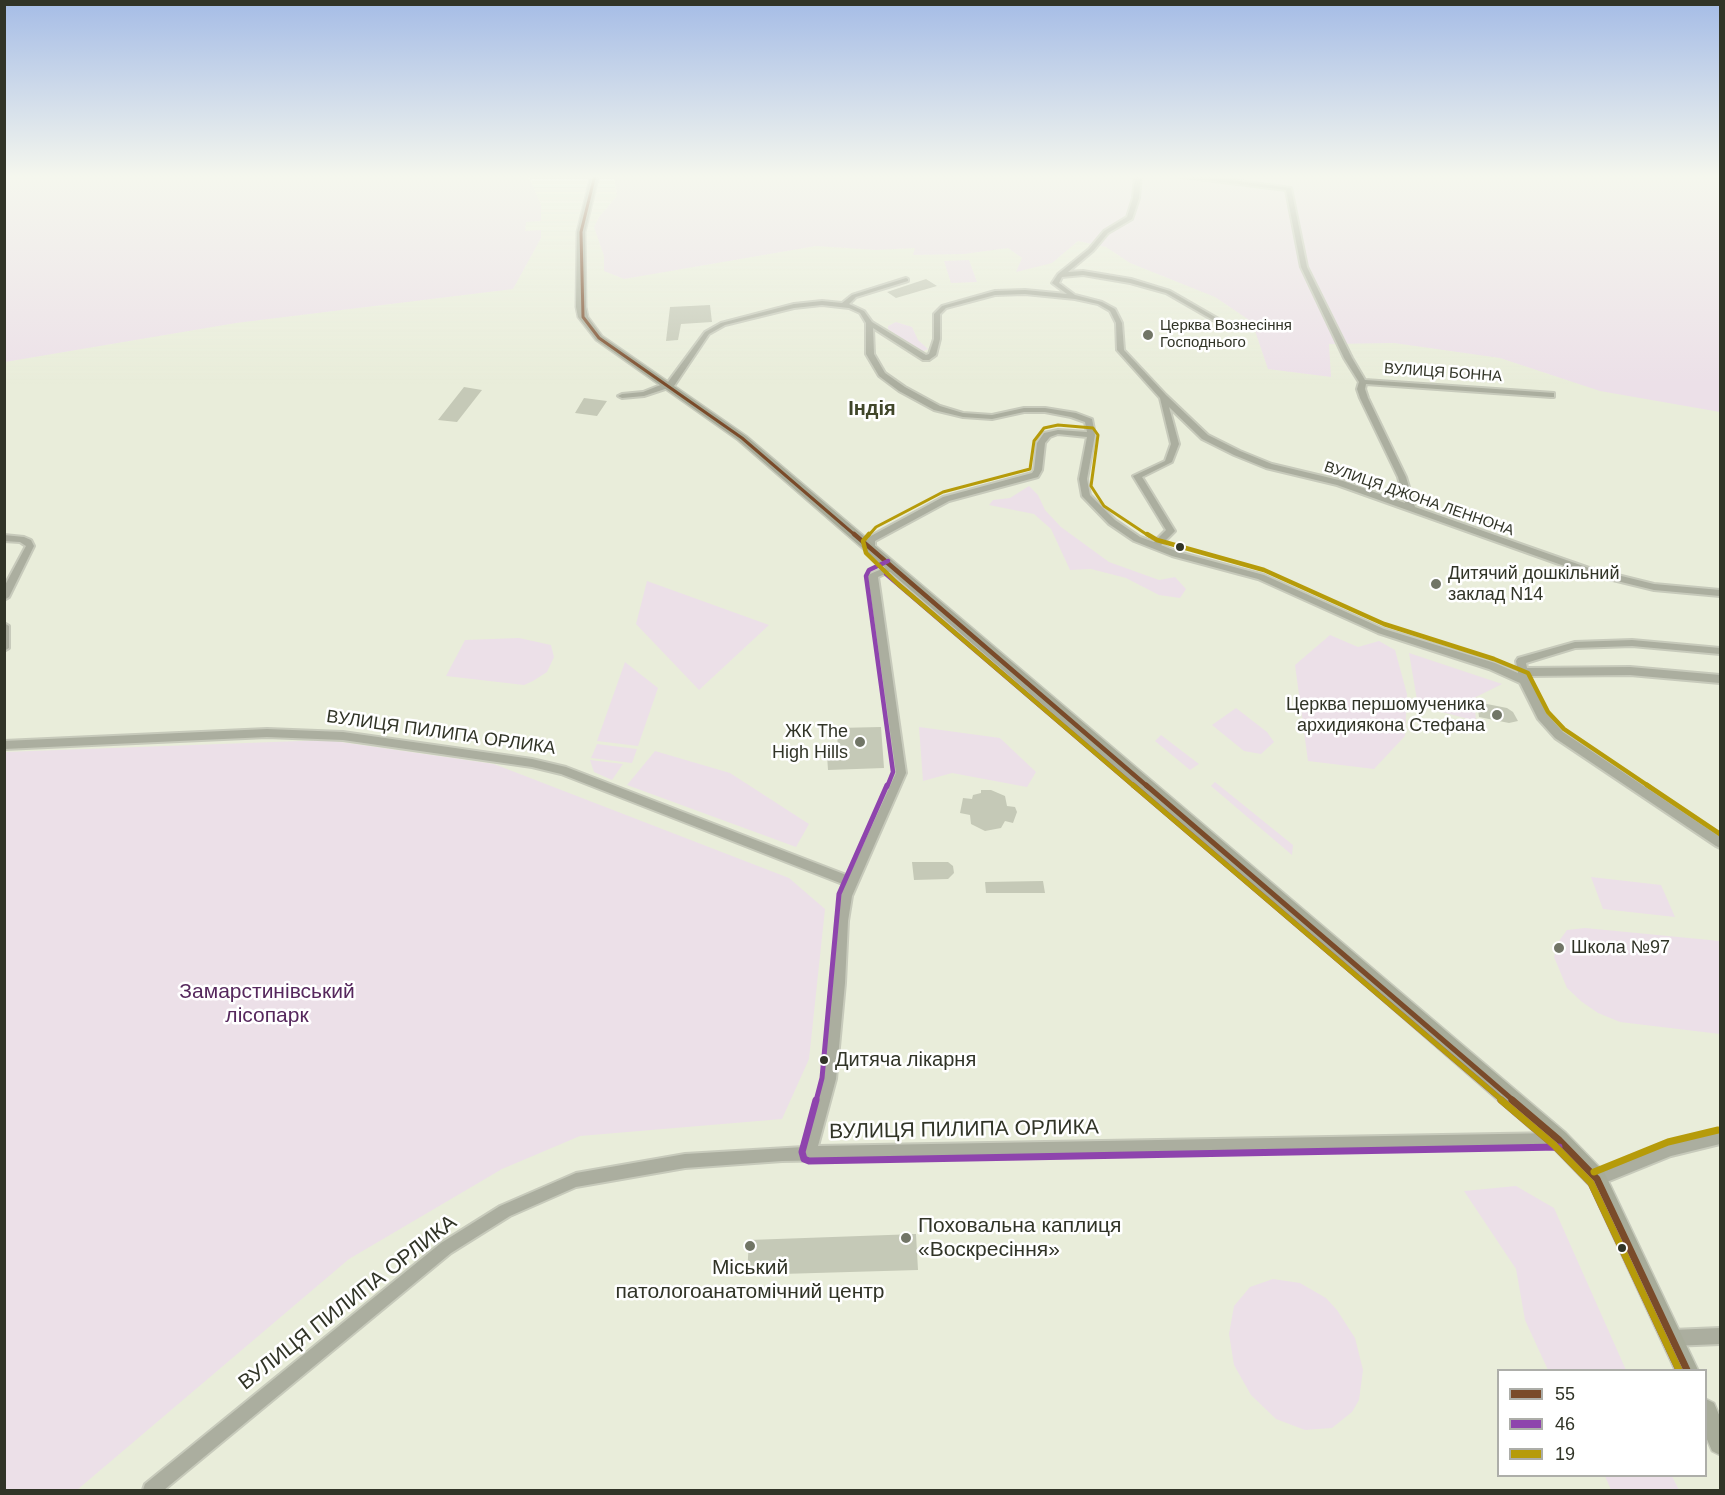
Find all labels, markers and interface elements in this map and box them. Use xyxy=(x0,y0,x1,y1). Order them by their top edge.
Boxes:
place label: Церква Вознесіння Господнього xyxy=(1160,317,1292,352)
marker: Церква Вознесіння Господнього xyxy=(1141,328,1155,342)
street label: ВУЛИЦЯ БОННА xyxy=(1383,360,1503,386)
district label: Індія xyxy=(848,397,896,421)
street label: ВУЛИЦЯ ДЖОНА ЛЕННОНА xyxy=(1322,458,1516,540)
unlabelled marker xyxy=(1174,541,1186,553)
place label: Дитячий дошкільний заклад N14 xyxy=(1448,563,1619,606)
marker: Дитячий дошкільний заклад N14 xyxy=(1429,577,1443,591)
place label: Церква першомученика архидиякона Стефана xyxy=(1286,694,1485,736)
street label: ВУЛИЦЯ ПИЛИПА ОРЛИКА xyxy=(325,706,557,760)
marker: Церква першомученика архидиякона Стефана xyxy=(1490,708,1504,722)
place label: ЖК The High Hills xyxy=(772,721,848,764)
marker: ЖК The High Hills xyxy=(853,735,867,749)
place label: Школа №97 xyxy=(1571,937,1670,959)
marker: Школа №97 xyxy=(1552,941,1566,955)
park label: Замарстинівський лісопарк xyxy=(179,979,355,1029)
place label: Дитяча лікарня xyxy=(835,1048,976,1072)
marker: Дитяча лікарня xyxy=(818,1054,830,1066)
street label: ВУЛИЦЯ ПИЛИПА ОРЛИКА xyxy=(829,1115,1099,1145)
street label: ВУЛИЦЯ ПИЛИПА ОРЛИКА xyxy=(234,1210,462,1396)
place label: Поховальна каплиця «Воскресіння» xyxy=(918,1213,1121,1263)
marker: Поховальна каплиця «Воскресіння» xyxy=(899,1231,913,1245)
marker: Міський патологоанатомічний центр xyxy=(743,1239,757,1253)
unlabelled marker xyxy=(1616,1242,1628,1254)
place label: Міський патологоанатомічний центр xyxy=(615,1255,885,1305)
legend xyxy=(1497,1369,1707,1477)
text: 55 xyxy=(1555,1384,1575,1404)
text: 46 xyxy=(1555,1414,1575,1434)
text: 19 xyxy=(1555,1444,1575,1464)

